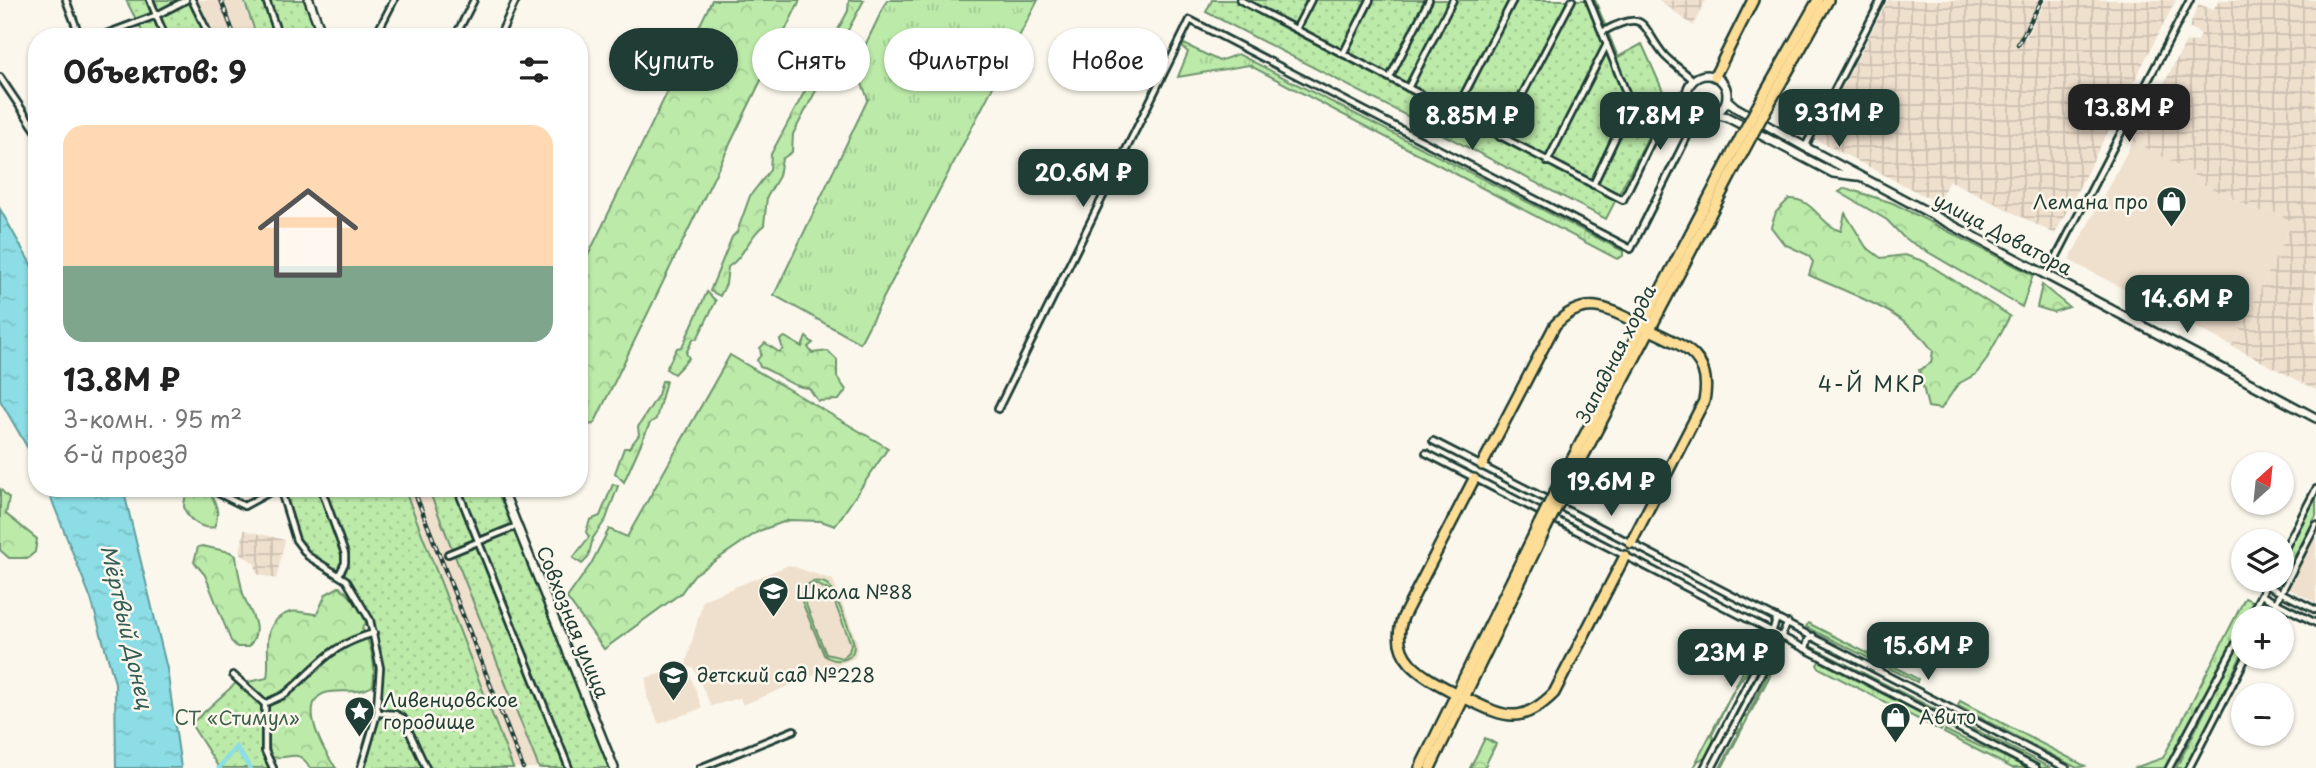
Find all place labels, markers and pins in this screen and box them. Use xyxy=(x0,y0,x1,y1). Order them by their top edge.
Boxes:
pin: 13.8M ₽ xyxy=(2064,85,2194,144)
pin: 9.31M ₽ xyxy=(1774,90,1904,149)
pin: 8.85M ₽ xyxy=(1407,92,1537,152)
pin: 17.8M ₽ xyxy=(1595,92,1725,152)
pin: 20.6M ₽ xyxy=(1018,150,1148,209)
shop icon: Лемана про xyxy=(2154,185,2188,229)
place label: Лемана про xyxy=(2033,187,2148,215)
pin: 14.6M ₽ xyxy=(2122,276,2252,335)
pin: 19.6M ₽ xyxy=(1546,458,1676,518)
school or university icon: Школа №88 xyxy=(756,575,790,619)
place label: Школа №88 xyxy=(796,577,912,605)
pin: 15.6M ₽ xyxy=(1863,622,1993,682)
pin: 23M ₽ xyxy=(1682,630,1780,689)
school or university icon: детский сад №228 xyxy=(657,658,691,702)
place label: детский сад №228 xyxy=(697,660,875,688)
place label: Ливенцовское городище xyxy=(383,685,518,735)
place icon: Ливенцовское городище xyxy=(343,694,377,738)
shop icon: Авито xyxy=(1879,700,1913,744)
place label: Авито xyxy=(1919,702,1976,730)

